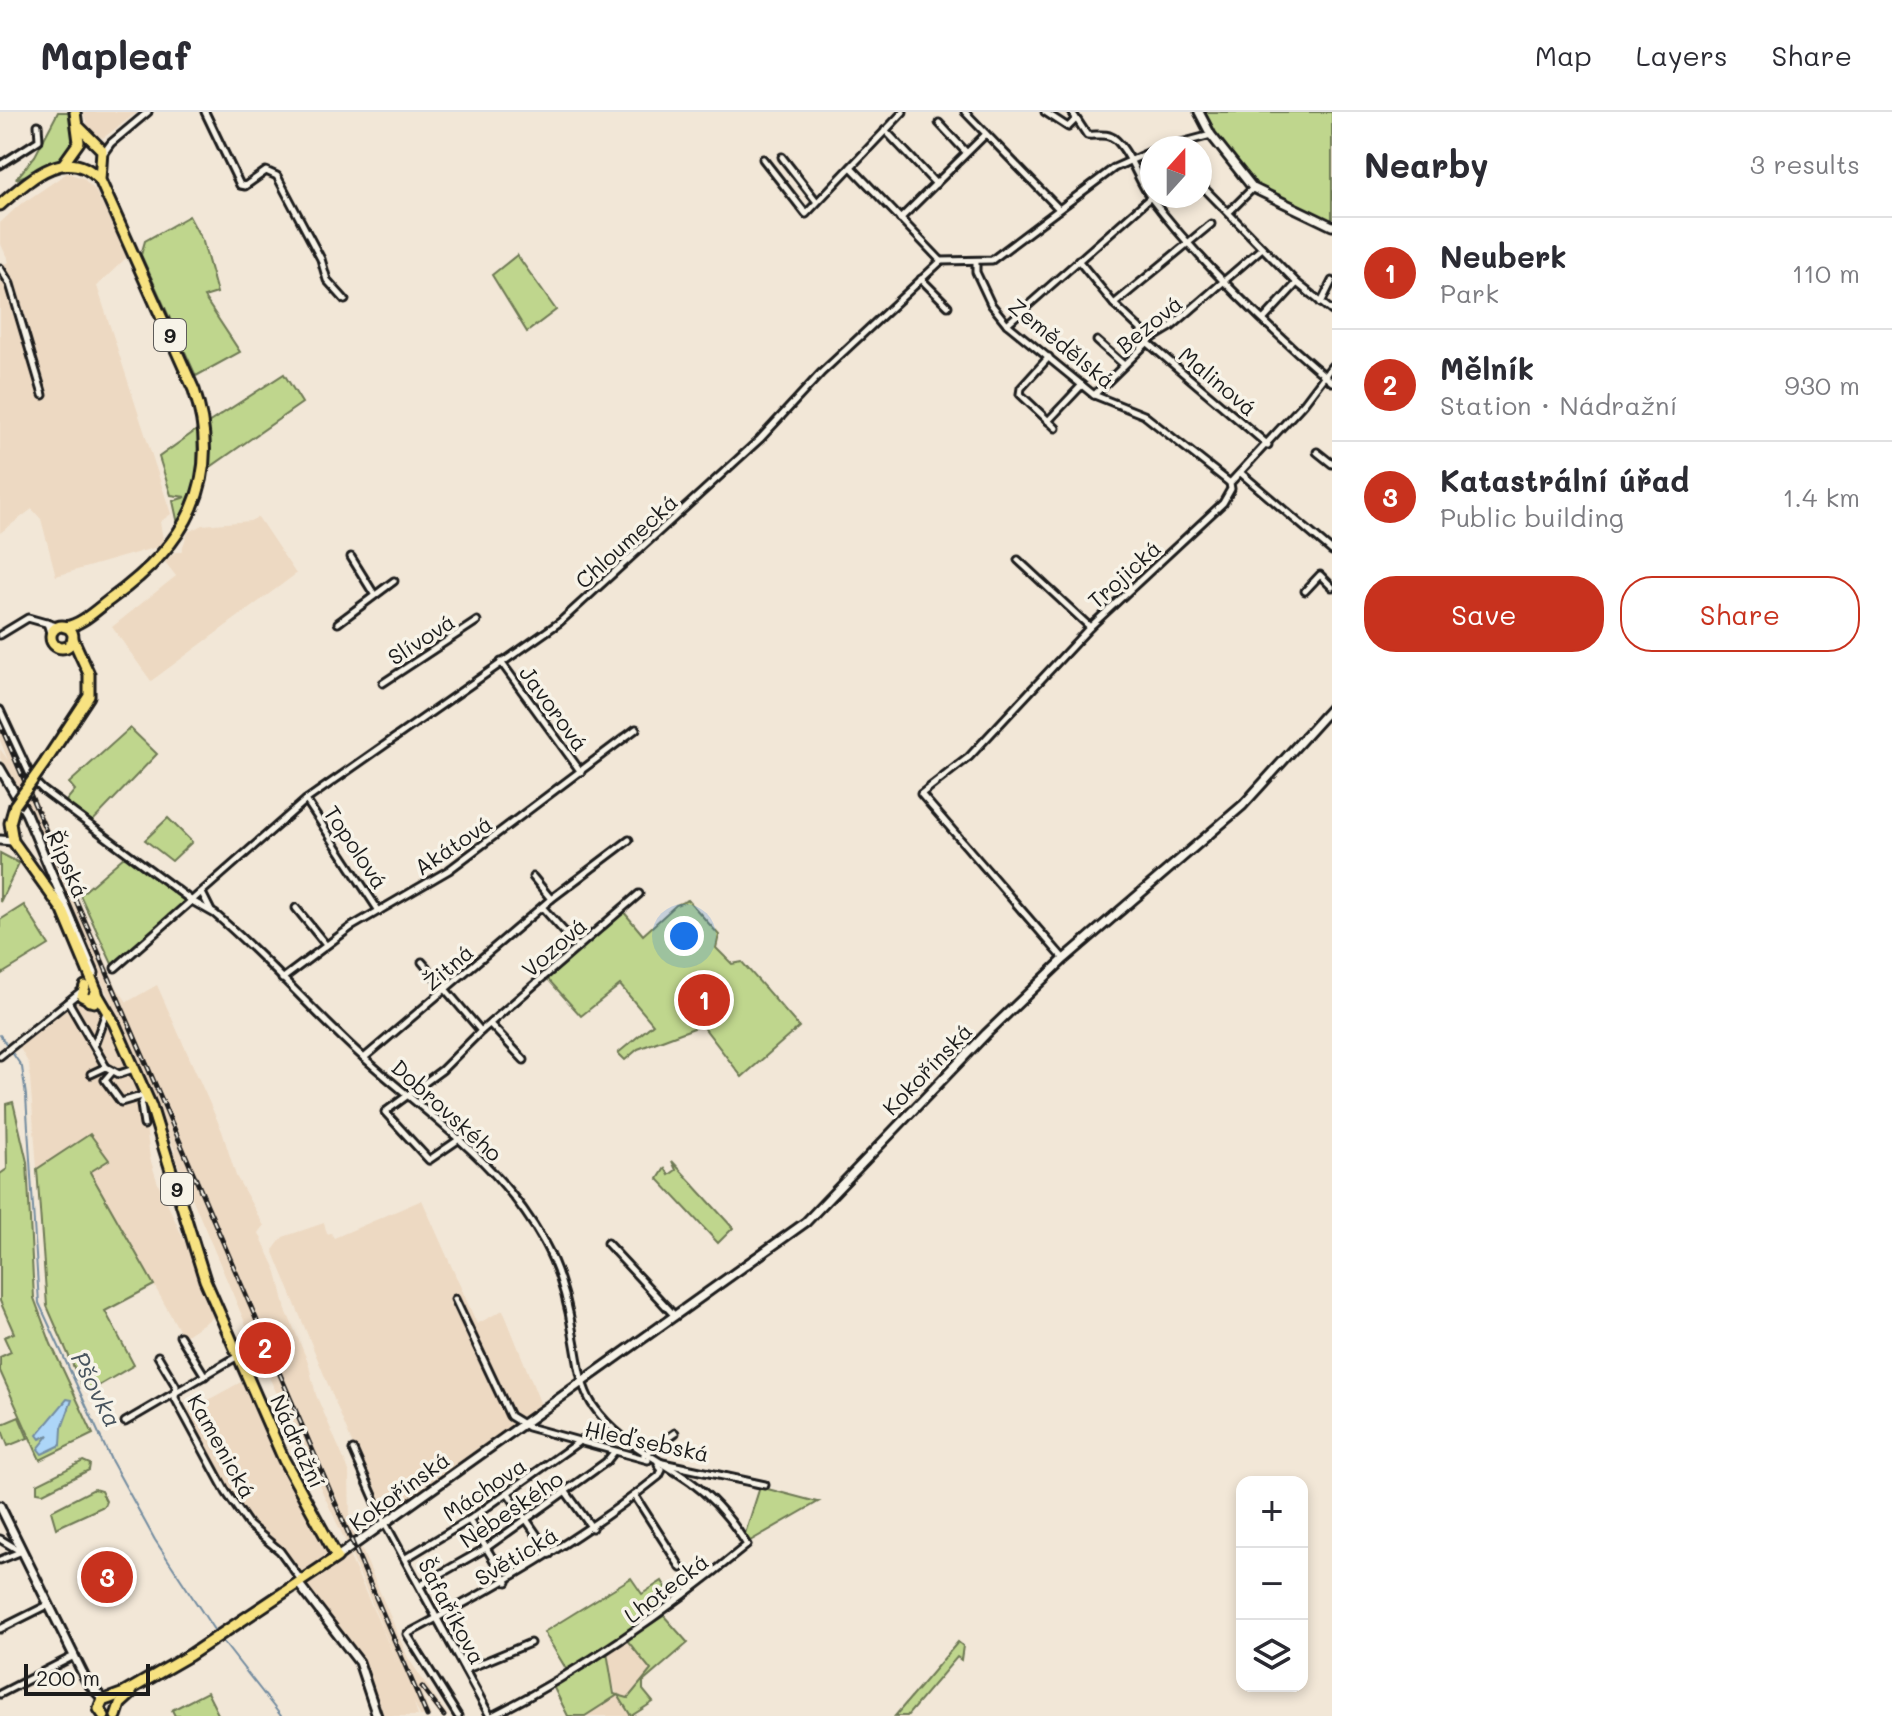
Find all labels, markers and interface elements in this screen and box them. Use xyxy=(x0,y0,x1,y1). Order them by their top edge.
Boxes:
text: Mapleaf xyxy=(40,30,191,80)
text: Map xyxy=(1535,37,1592,73)
text: Layers xyxy=(1636,37,1728,73)
text: Share xyxy=(1772,37,1852,73)
north arrow xyxy=(1140,136,1212,208)
text: Nearby xyxy=(1364,142,1489,187)
text: 3 results xyxy=(1750,147,1860,181)
text: Neuberk xyxy=(1440,236,1567,276)
text: 1 xyxy=(1384,256,1396,290)
text: 110 m xyxy=(1792,256,1860,290)
text: Park xyxy=(1440,276,1499,310)
street label: Bezová xyxy=(1110,288,1188,360)
street label: Zemědělská xyxy=(1003,291,1121,395)
road number: 9 xyxy=(154,319,186,351)
street label: Malinová xyxy=(1173,340,1263,422)
text: Mělník xyxy=(1440,348,1534,388)
text: 2 xyxy=(1383,368,1397,402)
text: 930 m xyxy=(1784,368,1860,402)
text: Station · Nádražní xyxy=(1440,388,1678,422)
text: Katastrální úřad xyxy=(1440,460,1689,500)
text: 3 xyxy=(1382,480,1398,514)
text: 1.4 km xyxy=(1783,480,1860,514)
street label: Chloumecká xyxy=(569,487,683,595)
text: Public building xyxy=(1440,500,1624,534)
street label: Trojická xyxy=(1081,534,1167,614)
button: Save xyxy=(1364,576,1604,652)
button: Share xyxy=(1620,576,1860,652)
street label: Slívová xyxy=(382,607,460,671)
street label: Javorová xyxy=(513,659,595,757)
street label: Topolová xyxy=(317,800,395,894)
street label: Akátová xyxy=(408,808,498,882)
street label: Řípská xyxy=(40,826,96,902)
street label: Vozová xyxy=(515,911,593,983)
your location xyxy=(664,916,704,956)
street label: Žitná xyxy=(417,937,479,997)
pin: 1 xyxy=(678,970,730,1030)
street label: Kokořínská xyxy=(876,1017,978,1121)
street label: Dobrovského xyxy=(386,1053,508,1167)
road number: 9 xyxy=(161,1173,193,1205)
pin: 2 xyxy=(239,1318,291,1378)
water label: Pšovka xyxy=(65,1346,129,1432)
street label: Kamenická xyxy=(181,1388,263,1504)
street label: Nádražní xyxy=(264,1390,332,1492)
street label: Hleďsebská xyxy=(582,1414,712,1468)
street label: Kokořínská xyxy=(343,1445,455,1537)
street label: Máchova xyxy=(437,1450,531,1528)
street label: Nebeského xyxy=(454,1464,568,1554)
map controls xyxy=(1236,1476,1308,1692)
button: + xyxy=(1236,1476,1308,1548)
street label: Světická xyxy=(469,1520,563,1592)
pin: 3 xyxy=(81,1547,133,1607)
street label: Lhotecká xyxy=(618,1547,714,1629)
button: − xyxy=(1236,1548,1308,1620)
street label: Šafaříkova xyxy=(412,1553,492,1669)
button: layers xyxy=(1236,1620,1308,1692)
scale bar xyxy=(24,1660,150,1696)
text: 200 m xyxy=(36,1663,100,1692)

